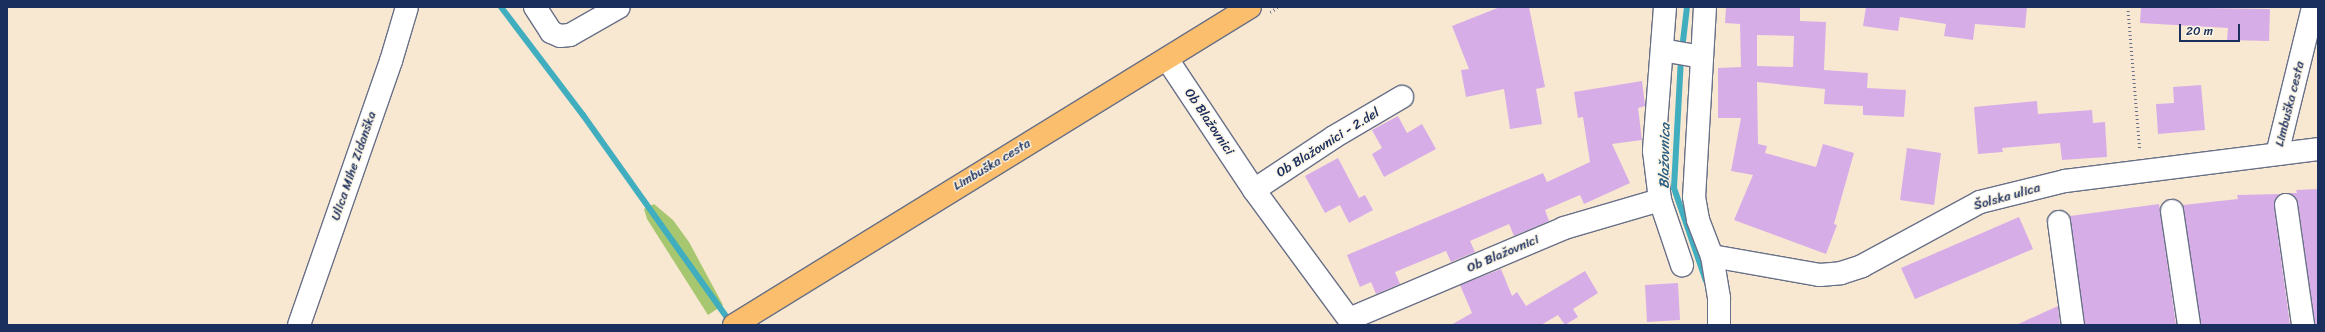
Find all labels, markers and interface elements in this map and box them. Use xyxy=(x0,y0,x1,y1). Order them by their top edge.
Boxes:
scale bar xyxy=(2181,16,2242,42)
text: 20 m xyxy=(2186,20,2213,42)
street label: Limbuška cesta xyxy=(2272,60,2308,148)
street label: Ob Blažovnici xyxy=(1181,86,1237,158)
street label: Ob Blažovnici - 2.del xyxy=(1274,105,1382,181)
street label: Ulica Mihe Zidanška xyxy=(328,110,380,222)
water label: Blažovnica xyxy=(1656,123,1674,189)
street label: Limbuška cesta xyxy=(951,136,1033,194)
street label: Šolska ulica xyxy=(1972,180,2042,214)
street label: Ob Blažovnici xyxy=(1465,232,1541,276)

